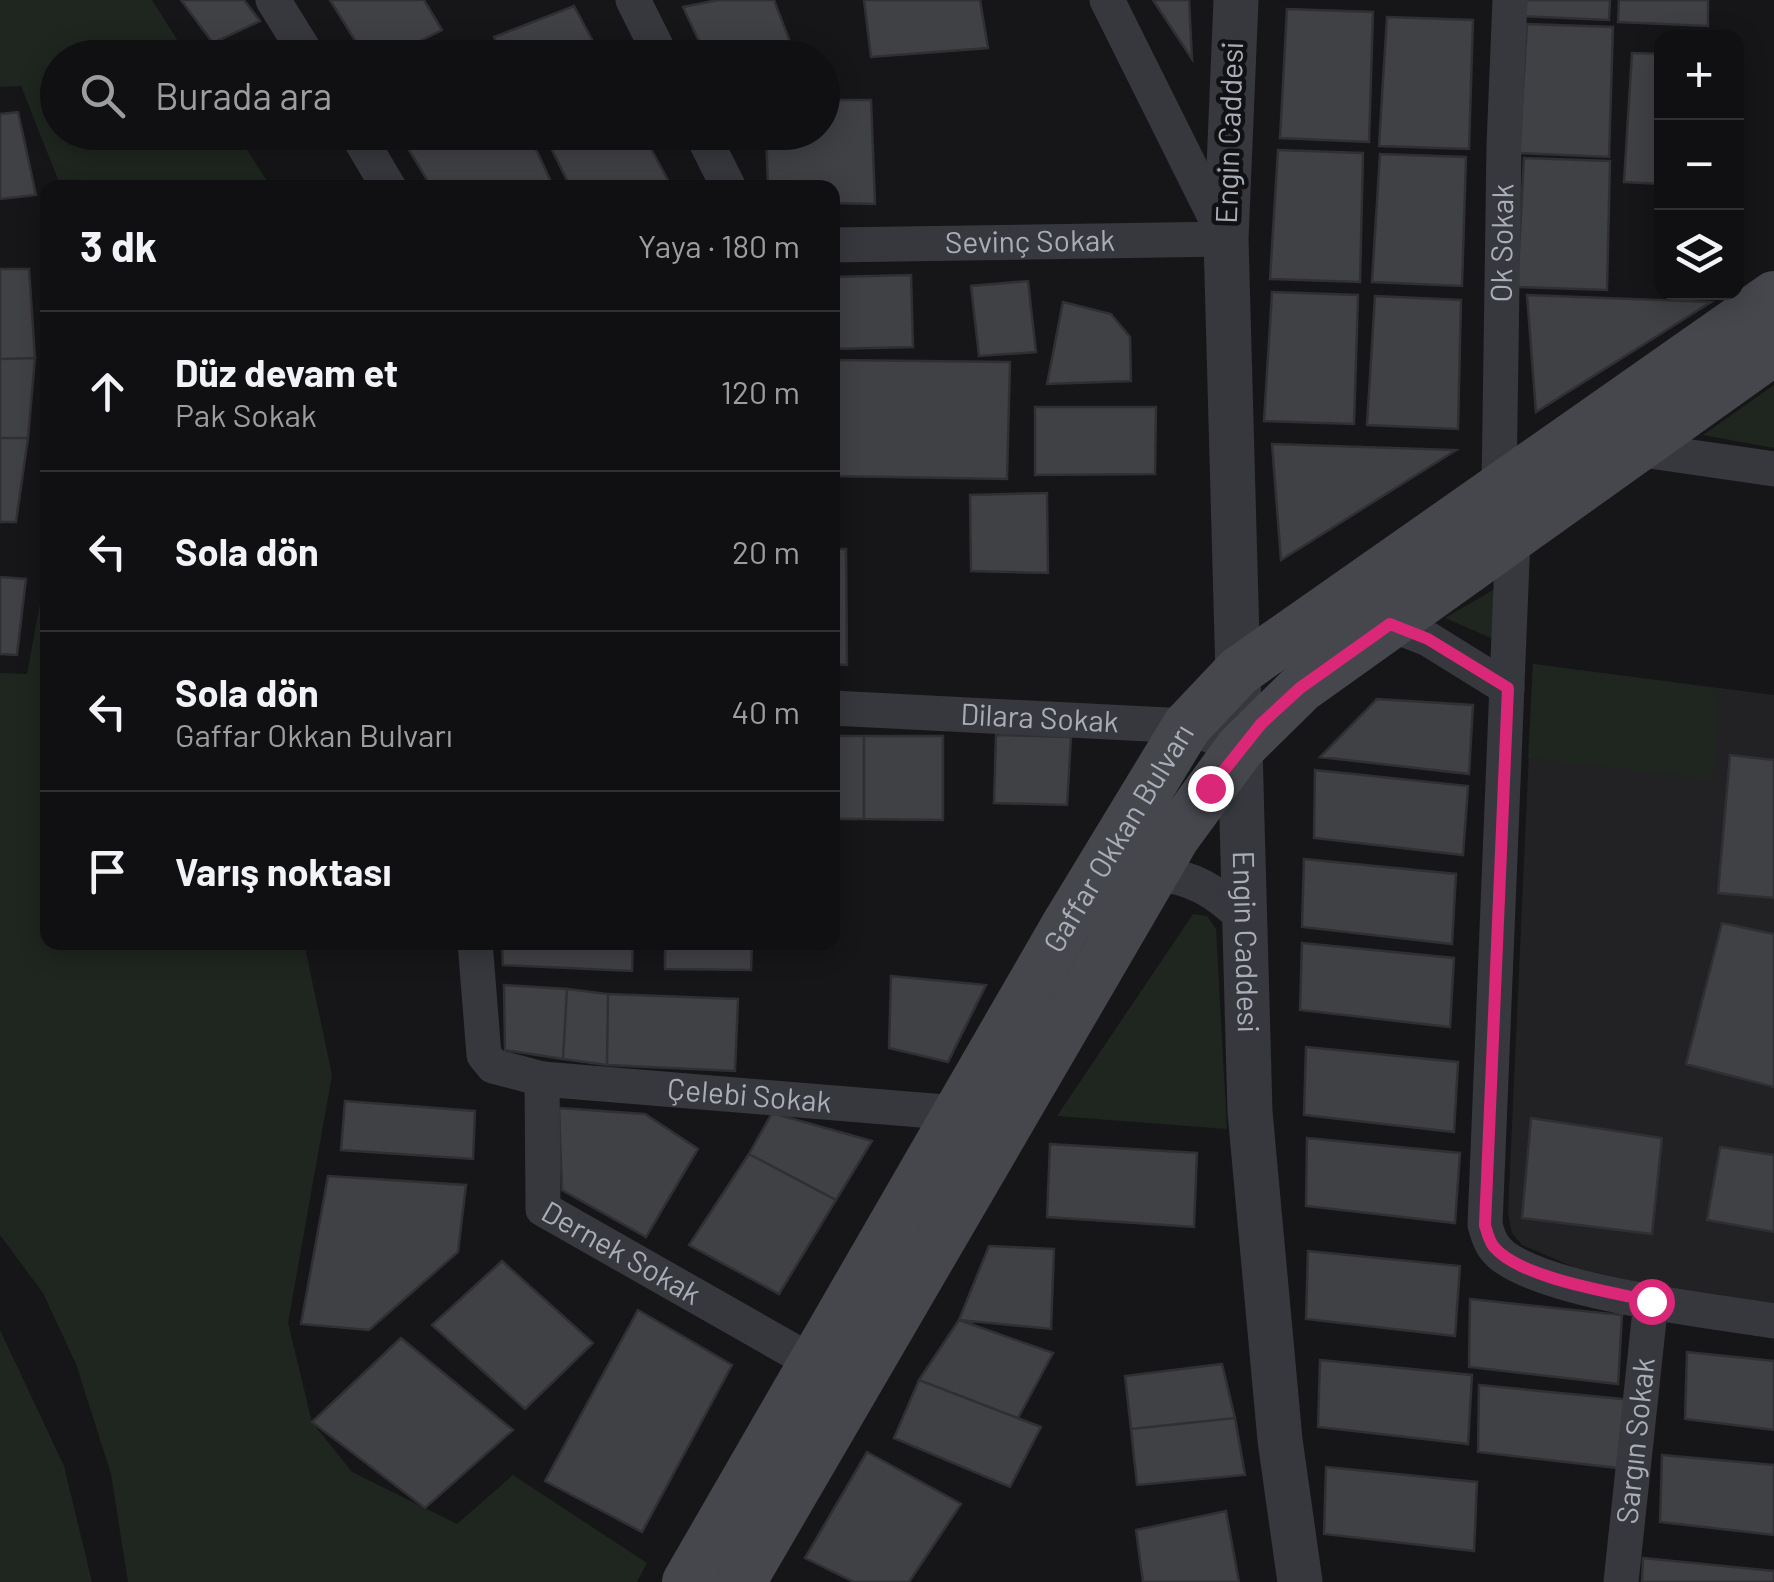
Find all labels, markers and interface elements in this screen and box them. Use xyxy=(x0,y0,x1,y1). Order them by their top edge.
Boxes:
map controls xyxy=(1654,30,1744,300)
button: + xyxy=(1654,30,1744,120)
search box xyxy=(40,40,840,150)
street label: Engin Caddesi xyxy=(1207,42,1249,224)
icon: search xyxy=(75,68,130,123)
text: Burada ara xyxy=(155,72,332,118)
button: − xyxy=(1654,120,1744,210)
street label: Ok Sokak xyxy=(1482,183,1519,303)
button: layers xyxy=(1654,210,1744,300)
text: 3 dk xyxy=(80,220,157,270)
street label: Sevinç Sokak xyxy=(944,221,1115,259)
text: Yaya · 180 m xyxy=(638,226,800,264)
text: Düz devam et xyxy=(175,349,398,395)
icon: ahead xyxy=(80,364,135,419)
text: 120 m xyxy=(721,372,800,410)
text: Pak Sokak xyxy=(175,395,317,433)
icon: left xyxy=(80,524,135,579)
text: Sola dön xyxy=(175,528,319,574)
text: 20 m xyxy=(732,532,800,570)
text: Sola dön xyxy=(175,669,319,715)
icon: left xyxy=(80,684,135,739)
text: 40 m xyxy=(731,692,800,730)
street label: Dilara Sokak xyxy=(960,695,1120,739)
text: Gaffar Okkan Bulvarı xyxy=(175,715,453,753)
street label: Gaffar Okkan Bulvarı xyxy=(1034,717,1200,958)
route end xyxy=(1188,766,1234,812)
icon: arrive xyxy=(80,844,135,899)
text: Varış noktası xyxy=(175,848,391,894)
street label: Engin Caddesi xyxy=(1227,850,1268,1033)
street label: Çelebi Sokak xyxy=(666,1069,833,1119)
street label: Dernek Sokak xyxy=(536,1192,708,1311)
route start xyxy=(1629,1279,1675,1325)
street label: Sargın Sokak xyxy=(1607,1356,1661,1526)

